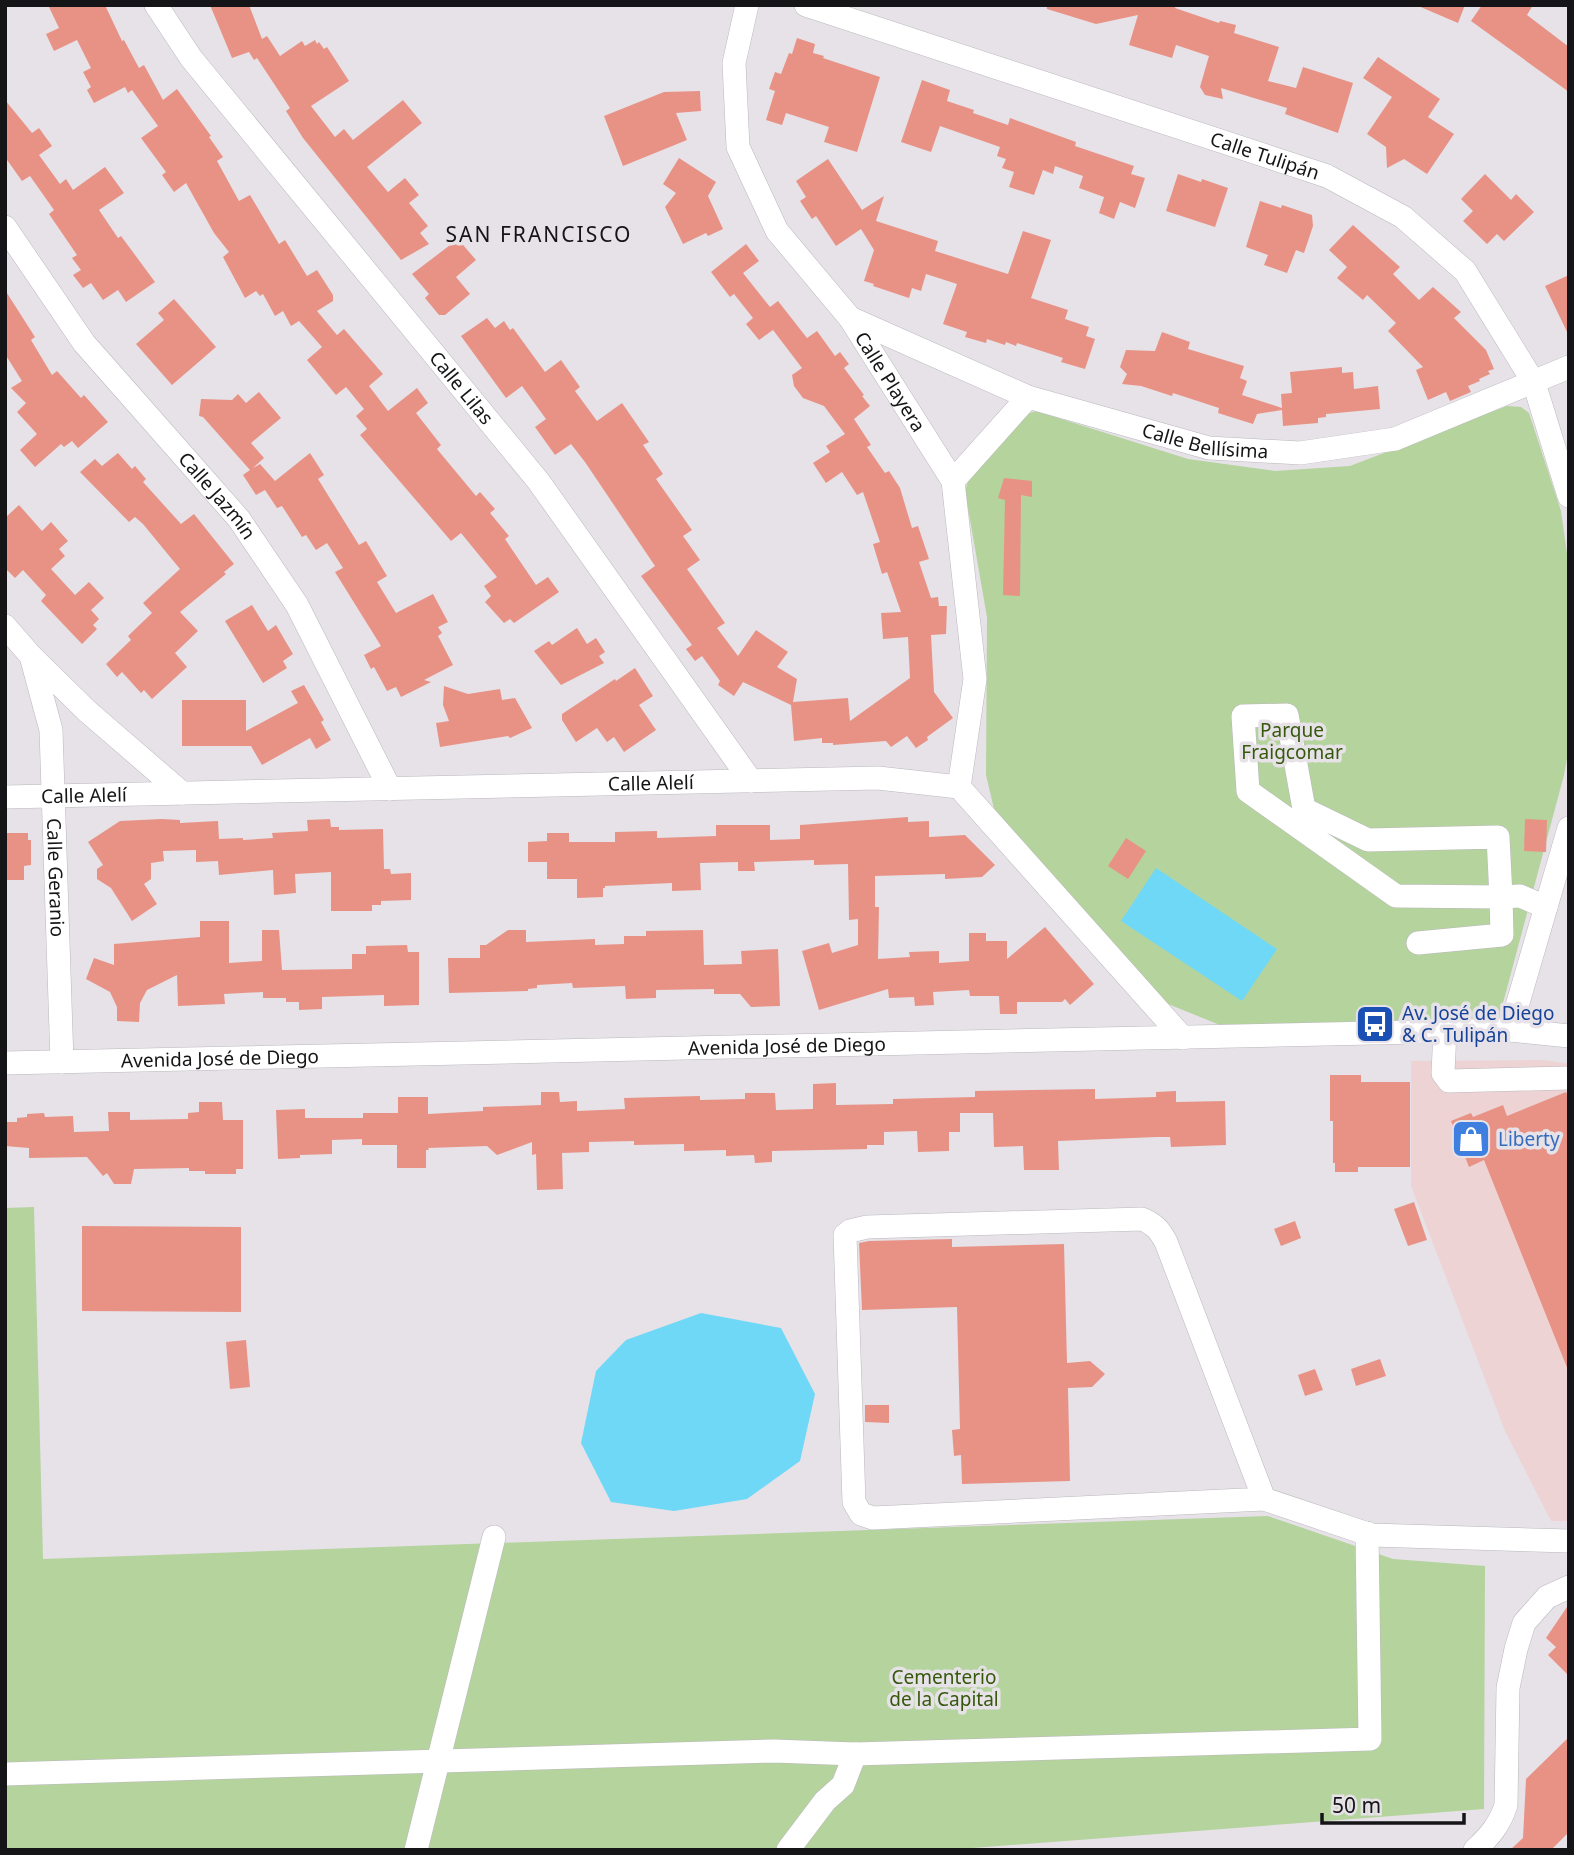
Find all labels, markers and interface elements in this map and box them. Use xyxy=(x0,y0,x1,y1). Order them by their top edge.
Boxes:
street label: Calle Tulipán xyxy=(1207,126,1323,186)
district label: SAN FRANCISCO xyxy=(446,220,632,248)
street label: Calle Playera xyxy=(849,327,932,437)
street label: Calle Lilas xyxy=(424,346,499,430)
street label: Calle Bellísima xyxy=(1139,417,1269,464)
street label: Calle Jazmín xyxy=(173,446,262,544)
park label: Parque Fraigcomar xyxy=(1241,717,1343,765)
street label: Calle Alelí xyxy=(608,769,695,797)
street label: Calle Alelí xyxy=(41,781,128,809)
street label: Calle Geranio xyxy=(41,818,71,937)
place label: Av. José de Diego & C. Tulipán xyxy=(1402,1000,1555,1048)
bus stop icon: Av. José de Diego & C. Tulipán xyxy=(1354,1003,1396,1045)
street label: Avenida José de Diego xyxy=(688,1031,886,1061)
street label: Avenida José de Diego xyxy=(121,1043,319,1073)
shop icon: Liberty xyxy=(1450,1118,1492,1160)
place label: Liberty xyxy=(1498,1126,1560,1152)
park label: Cementerio de la Capital xyxy=(889,1664,999,1712)
scale bar xyxy=(1322,1782,1464,1826)
text: 50 m xyxy=(1332,1791,1381,1819)

